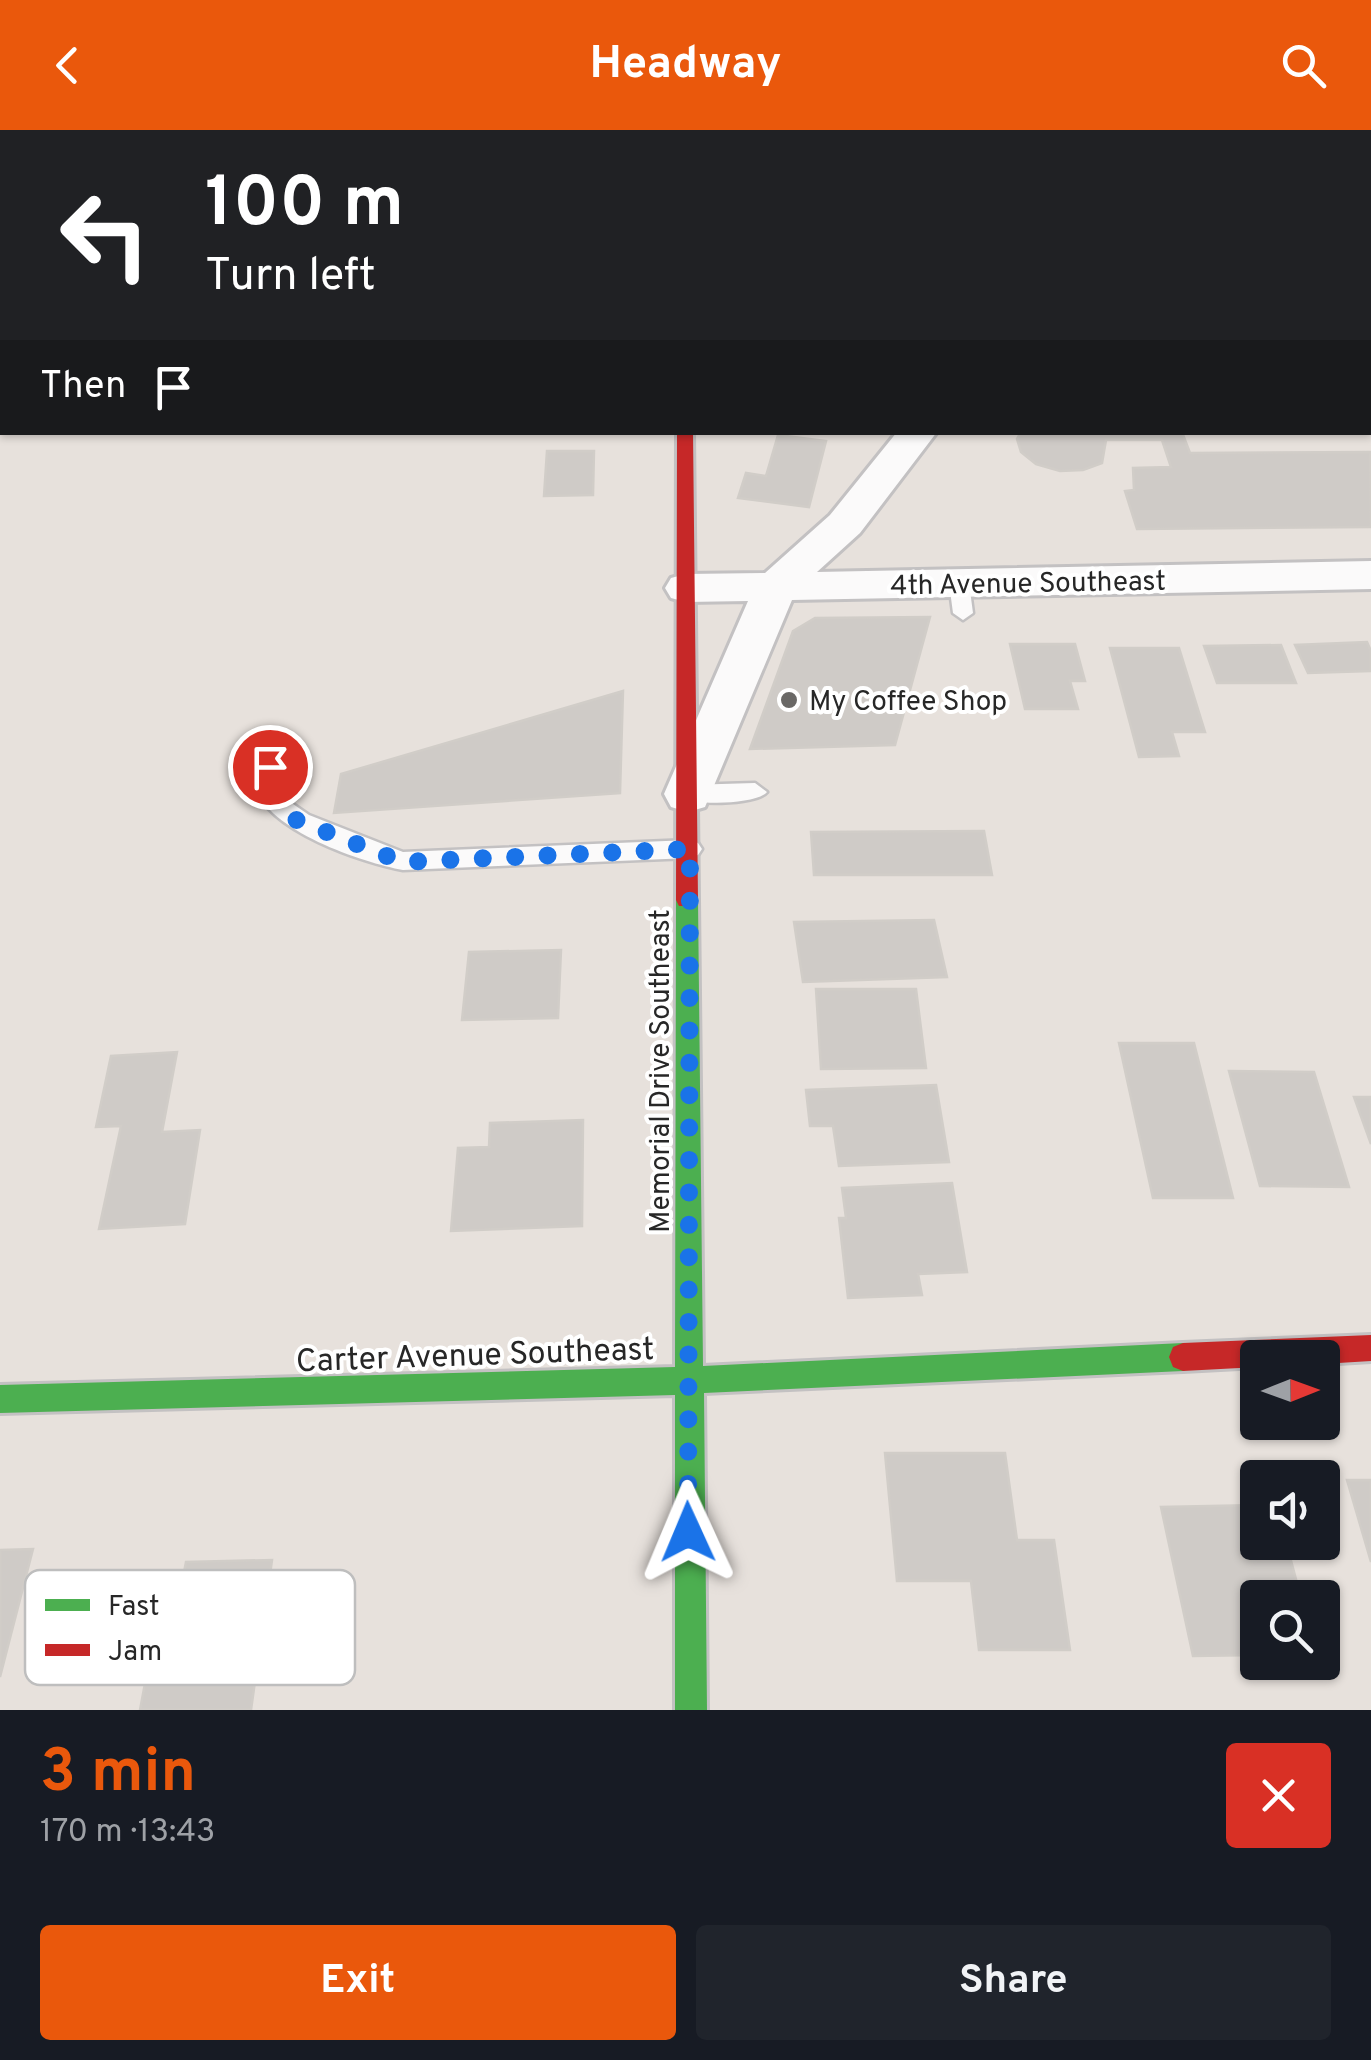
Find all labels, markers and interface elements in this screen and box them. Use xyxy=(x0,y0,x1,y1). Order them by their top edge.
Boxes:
text: Headway xyxy=(589,37,782,94)
icon: back xyxy=(40,38,95,93)
icon: search xyxy=(1276,38,1331,93)
text: 100 m xyxy=(205,162,404,251)
icon: left xyxy=(40,170,170,300)
text: Turn left xyxy=(205,249,376,306)
icon: arrive xyxy=(146,360,201,415)
text: Then xyxy=(40,363,126,412)
street label: 4th Avenue Southeast xyxy=(890,565,1166,605)
place label: My Coffee Shop xyxy=(809,685,1007,721)
marker: My Coffee Shop xyxy=(778,689,800,711)
pin xyxy=(228,725,313,810)
icon: arrive xyxy=(243,740,298,795)
street label: Memorial Drive Southeast xyxy=(644,909,680,1233)
street label: Carter Avenue Southeast xyxy=(295,1331,655,1383)
north arrow xyxy=(1240,1340,1340,1440)
map controls xyxy=(1240,1340,1340,1680)
button: sound xyxy=(1240,1460,1340,1560)
position arrow xyxy=(636,1480,740,1584)
legend xyxy=(25,1570,355,1685)
button: search xyxy=(1240,1580,1340,1680)
text: Fast xyxy=(108,1590,160,1626)
text: Jam xyxy=(108,1635,162,1671)
text: 3 min xyxy=(40,1737,196,1813)
button: close xyxy=(1226,1743,1331,1848)
text: 170 m · 13:43 xyxy=(40,1813,215,1853)
button: Exit xyxy=(40,1925,676,2040)
button: Share xyxy=(696,1925,1331,2040)

